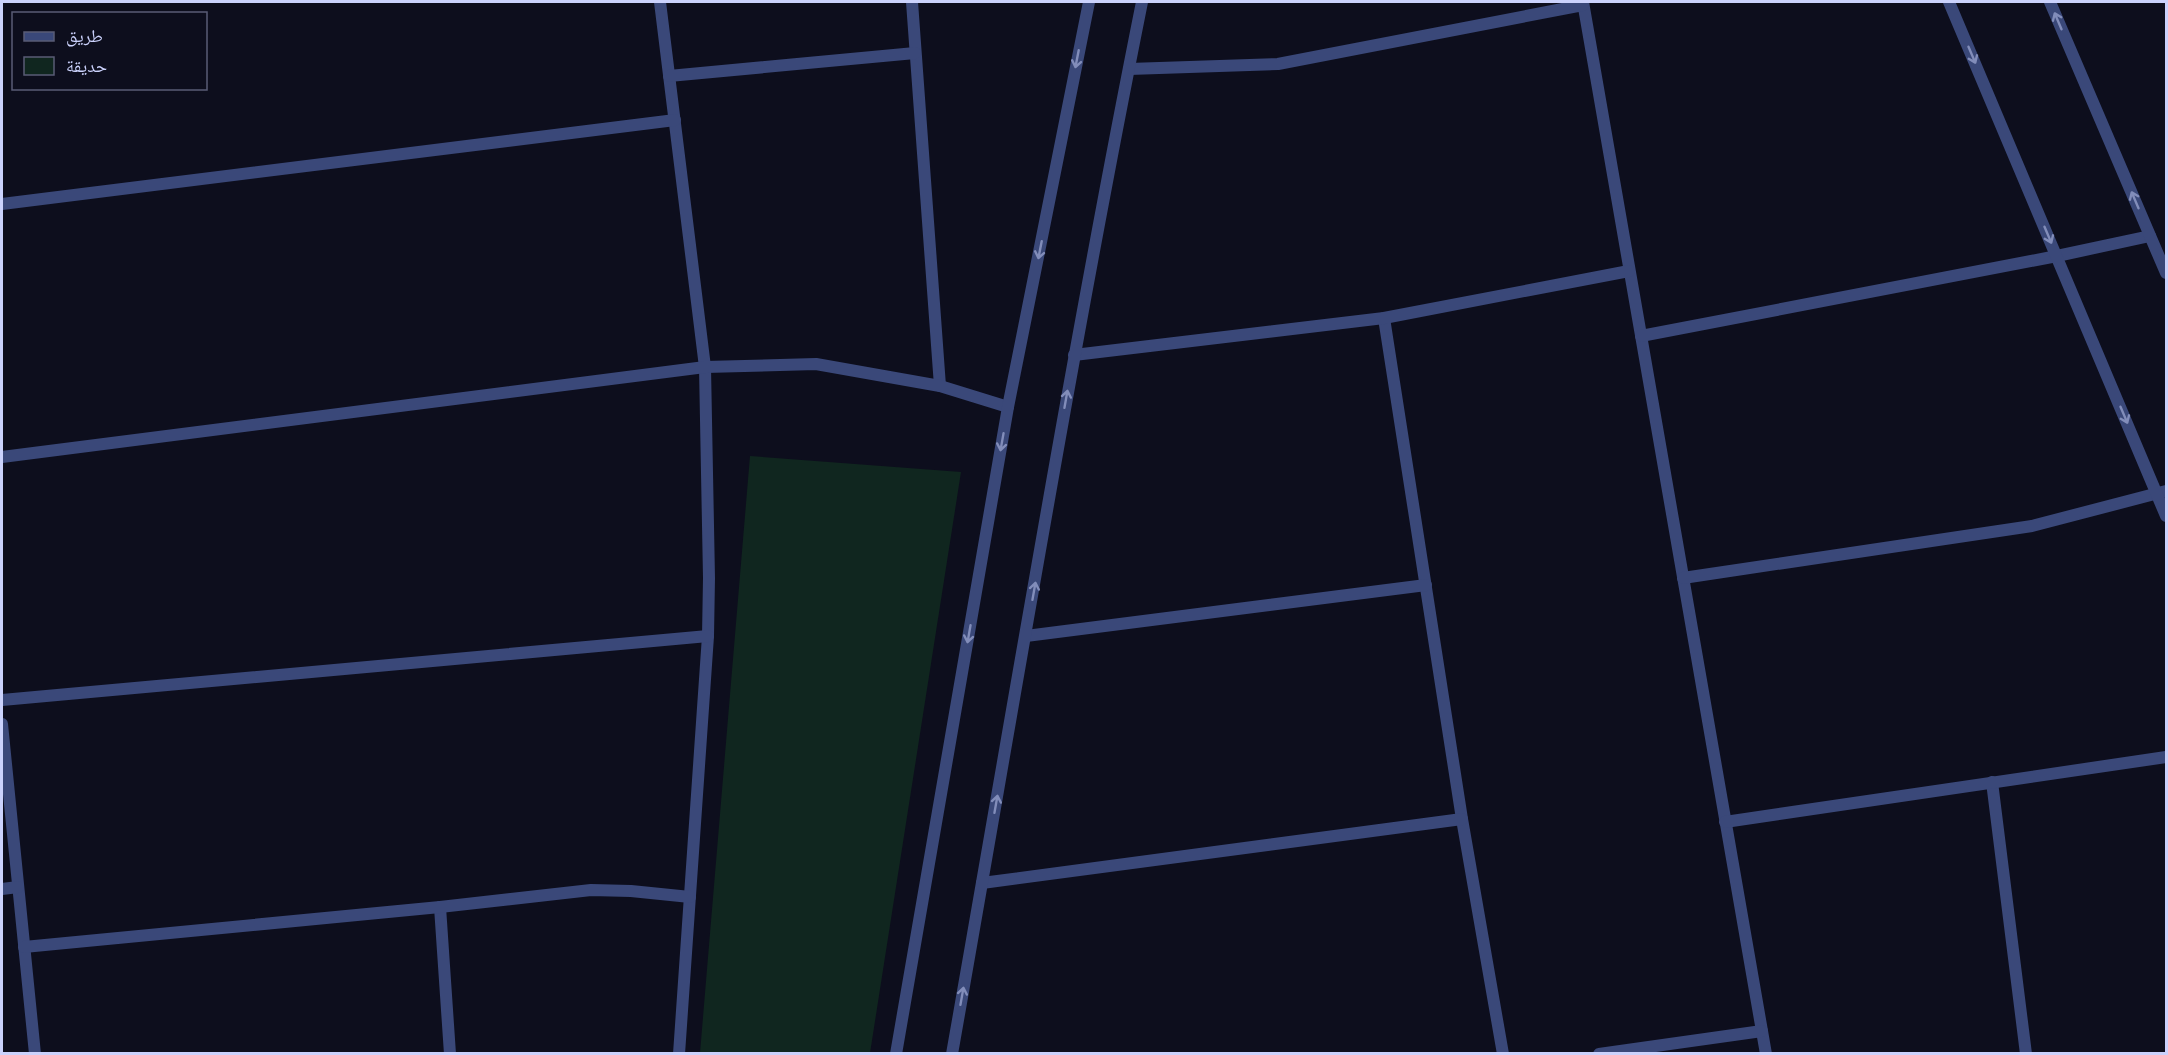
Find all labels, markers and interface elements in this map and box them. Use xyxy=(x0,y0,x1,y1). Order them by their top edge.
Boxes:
legend xyxy=(12,12,207,90)
one-way arrow xyxy=(2052,12,2063,31)
text: طريق xyxy=(66,25,103,47)
one-way arrow xyxy=(1967,46,1978,64)
one-way arrow xyxy=(1071,49,1082,68)
text: حديقة xyxy=(66,55,107,76)
one-way arrow xyxy=(2129,191,2140,210)
one-way arrow xyxy=(2043,225,2054,244)
one-way arrow xyxy=(1033,240,1045,259)
one-way arrow xyxy=(1061,390,1072,409)
one-way arrow xyxy=(2119,405,2130,423)
one-way arrow xyxy=(997,431,1008,451)
one-way arrow xyxy=(1028,582,1039,602)
one-way arrow xyxy=(963,623,974,643)
one-way arrow xyxy=(991,795,1002,814)
one-way arrow xyxy=(957,987,968,1006)

